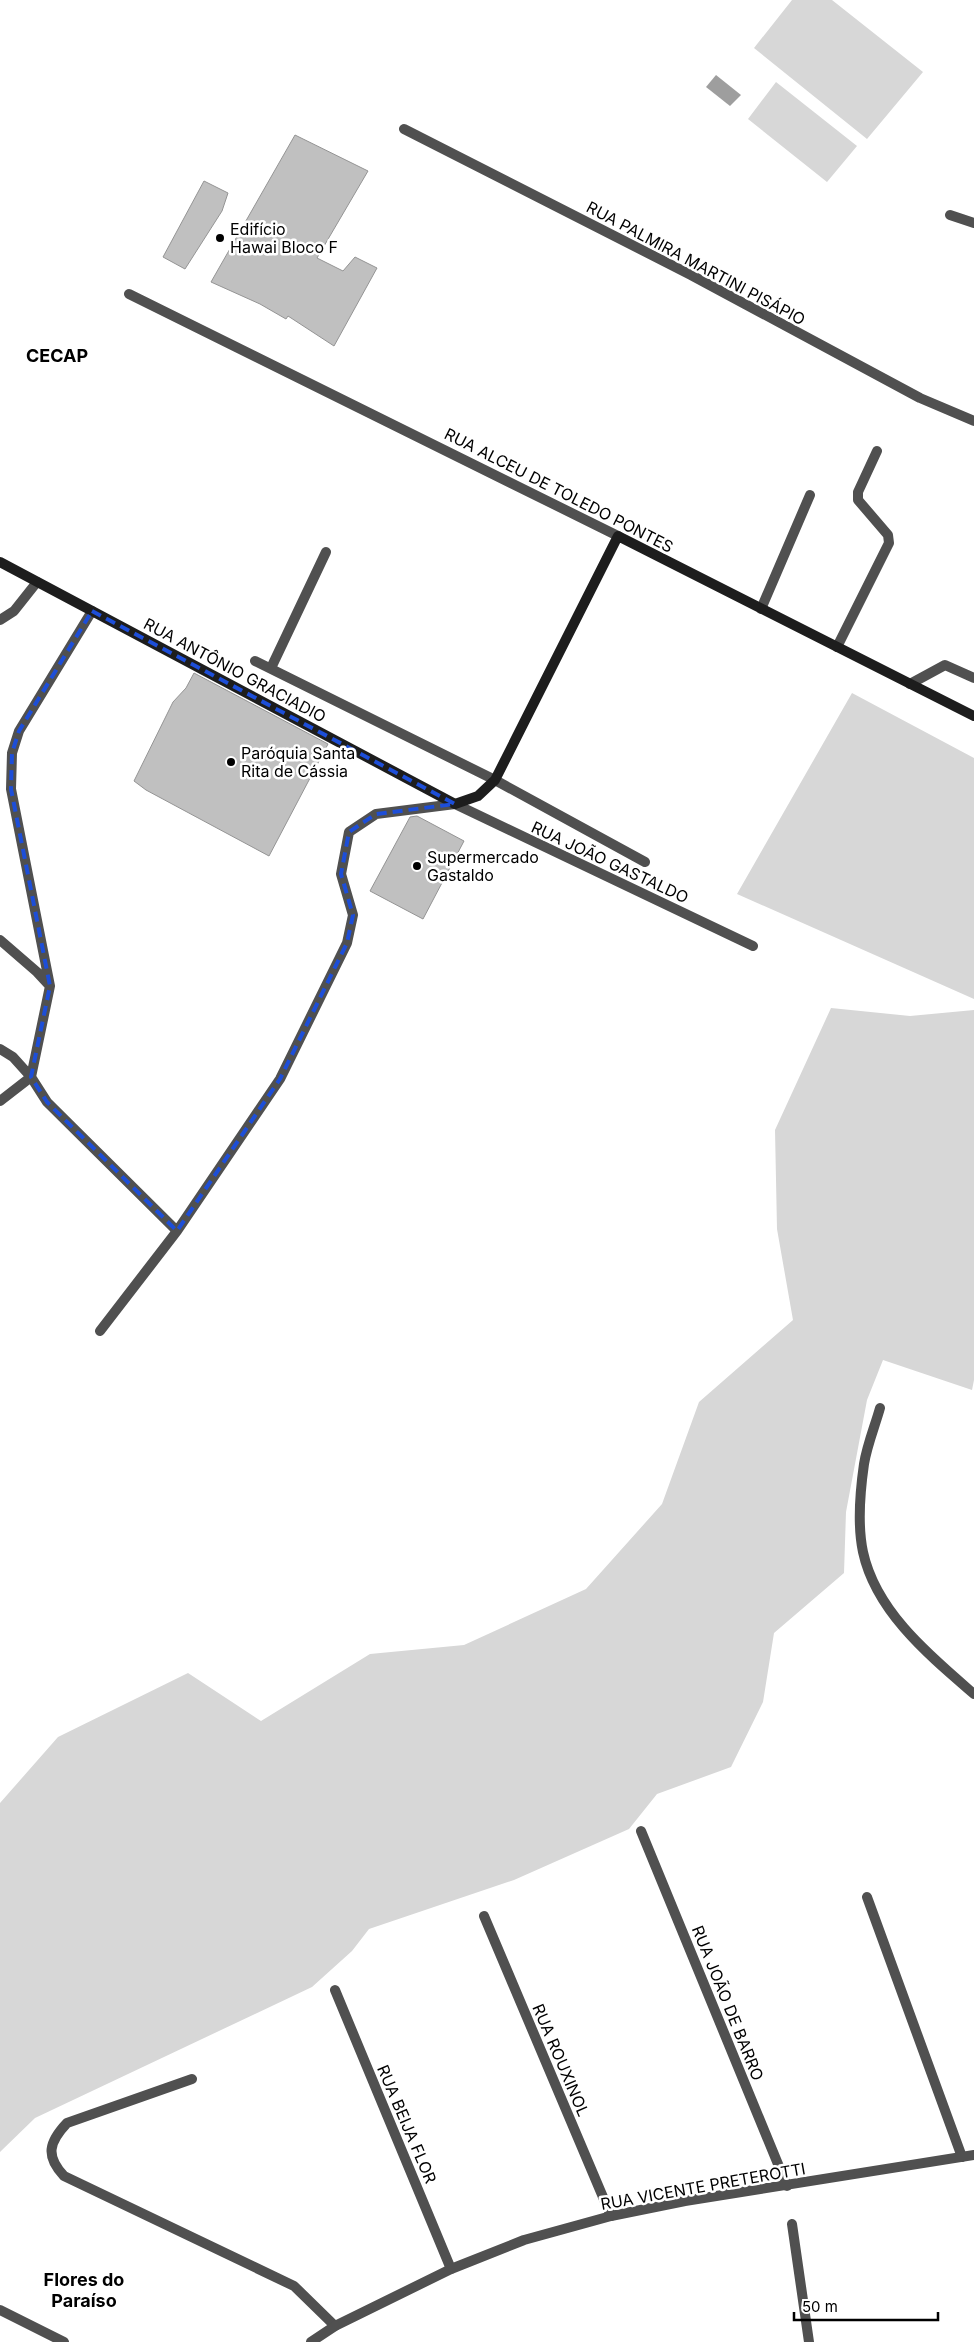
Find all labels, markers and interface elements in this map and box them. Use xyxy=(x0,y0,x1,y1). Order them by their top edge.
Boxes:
street label: RUA PALMIRA MARTINI PISÁPIO xyxy=(583,197,809,329)
place label: Edifício Hawai Bloco F xyxy=(230,219,338,257)
marker: Edifício Hawai Bloco F xyxy=(214,232,226,244)
district label: CECAP xyxy=(26,345,88,366)
street label: RUA ALCEU DE TOLEDO PONTES xyxy=(441,423,677,557)
street label: RUA ANTÔNIO GRACIADIO xyxy=(140,613,330,727)
place label: Paróquia Santa Rita de Cássia xyxy=(241,743,355,781)
marker: Paróquia Santa Rita de Cássia xyxy=(225,756,237,768)
street label: RUA JOÃO GASTALDO xyxy=(528,817,692,907)
place label: Supermercado Gastaldo xyxy=(427,847,539,885)
marker: Supermercado Gastaldo xyxy=(411,860,423,872)
street label: RUA JOÃO DE BARRO xyxy=(688,1923,768,2083)
street label: RUA ROUXINOL xyxy=(528,2001,594,2119)
street label: RUA BEIJA FLOR xyxy=(373,2062,441,2186)
street label: RUA VICENTE PRETEROTTI xyxy=(599,2158,807,2214)
district label: Flores do Paraíso xyxy=(44,2269,124,2311)
scale bar xyxy=(794,2290,938,2322)
text: 50 m xyxy=(802,2297,838,2316)

